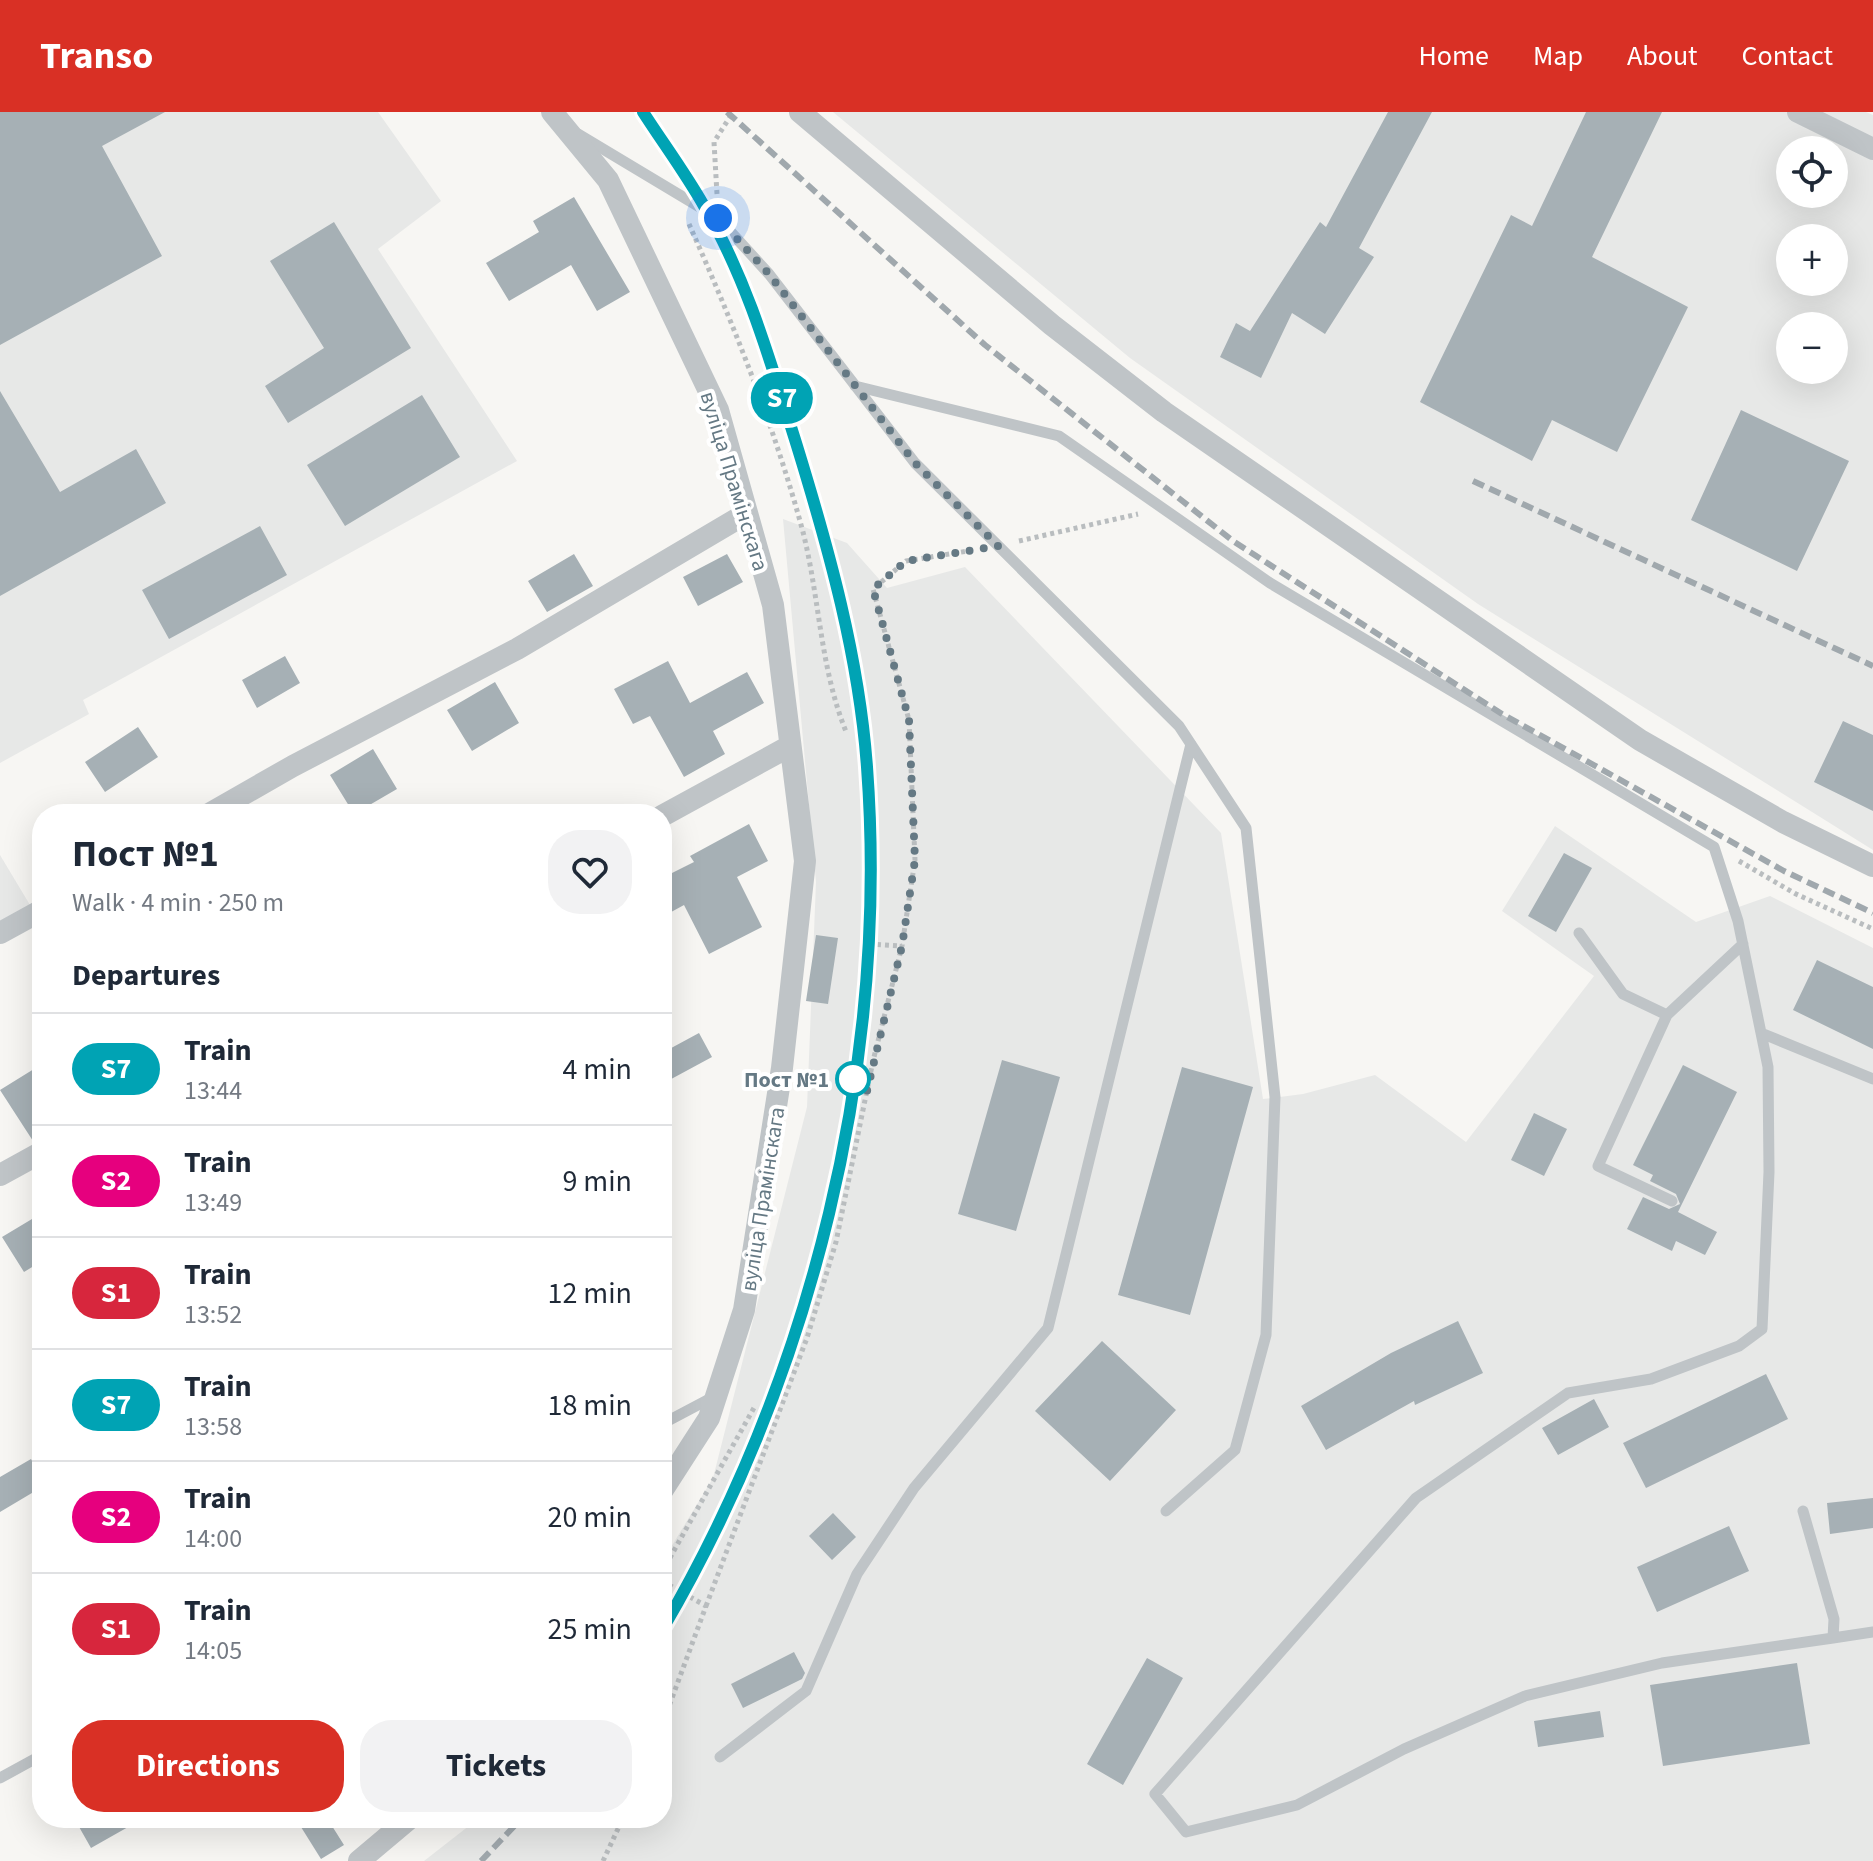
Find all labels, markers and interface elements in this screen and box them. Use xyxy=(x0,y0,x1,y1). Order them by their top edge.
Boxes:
text: Transo xyxy=(40,29,153,83)
text: Home xyxy=(1418,36,1489,76)
text: Map xyxy=(1533,36,1583,76)
text: About xyxy=(1627,36,1698,76)
text: Contact xyxy=(1742,36,1833,76)
map controls xyxy=(1776,136,1848,384)
button: locate xyxy=(1776,136,1848,208)
your location xyxy=(698,198,738,238)
button: + xyxy=(1776,224,1848,296)
button: − xyxy=(1776,312,1848,384)
line badge: S7 xyxy=(746,372,818,424)
text: S7 xyxy=(767,378,797,418)
street label: вуліца Прамінскага xyxy=(692,388,777,575)
text: Пост №1 xyxy=(72,827,219,881)
button: heart xyxy=(548,830,632,914)
text: Walk · 4 min · 250 m xyxy=(72,884,284,921)
text: Departures xyxy=(72,954,220,997)
text: Train xyxy=(184,1029,252,1072)
text: 4 min xyxy=(562,1048,632,1091)
text: S7 xyxy=(101,1049,131,1089)
marker: Пост №1 xyxy=(836,1062,870,1096)
place label: Пост №1 xyxy=(744,1064,829,1096)
text: 13:44 xyxy=(184,1072,242,1109)
street label: вуліца Прамінскага xyxy=(733,1105,793,1294)
text: Train xyxy=(184,1141,252,1184)
text: 9 min xyxy=(562,1160,632,1203)
text: S2 xyxy=(101,1161,131,1201)
text: 13:49 xyxy=(184,1184,242,1221)
text: Train xyxy=(184,1253,252,1296)
text: 12 min xyxy=(548,1272,632,1315)
text: S1 xyxy=(101,1273,131,1313)
text: 13:52 xyxy=(184,1296,242,1333)
text: Train xyxy=(184,1365,252,1408)
text: 18 min xyxy=(548,1384,632,1427)
text: S7 xyxy=(101,1385,131,1425)
text: 13:58 xyxy=(184,1408,242,1445)
text: Train xyxy=(184,1477,252,1520)
text: 20 min xyxy=(548,1496,632,1539)
text: S2 xyxy=(101,1497,131,1537)
text: 14:00 xyxy=(184,1520,242,1557)
text: Train xyxy=(184,1589,252,1632)
text: 25 min xyxy=(548,1608,632,1651)
text: S1 xyxy=(101,1609,131,1649)
text: 14:05 xyxy=(184,1632,242,1669)
button: Directions xyxy=(72,1720,344,1812)
button: Tickets xyxy=(360,1720,632,1812)

